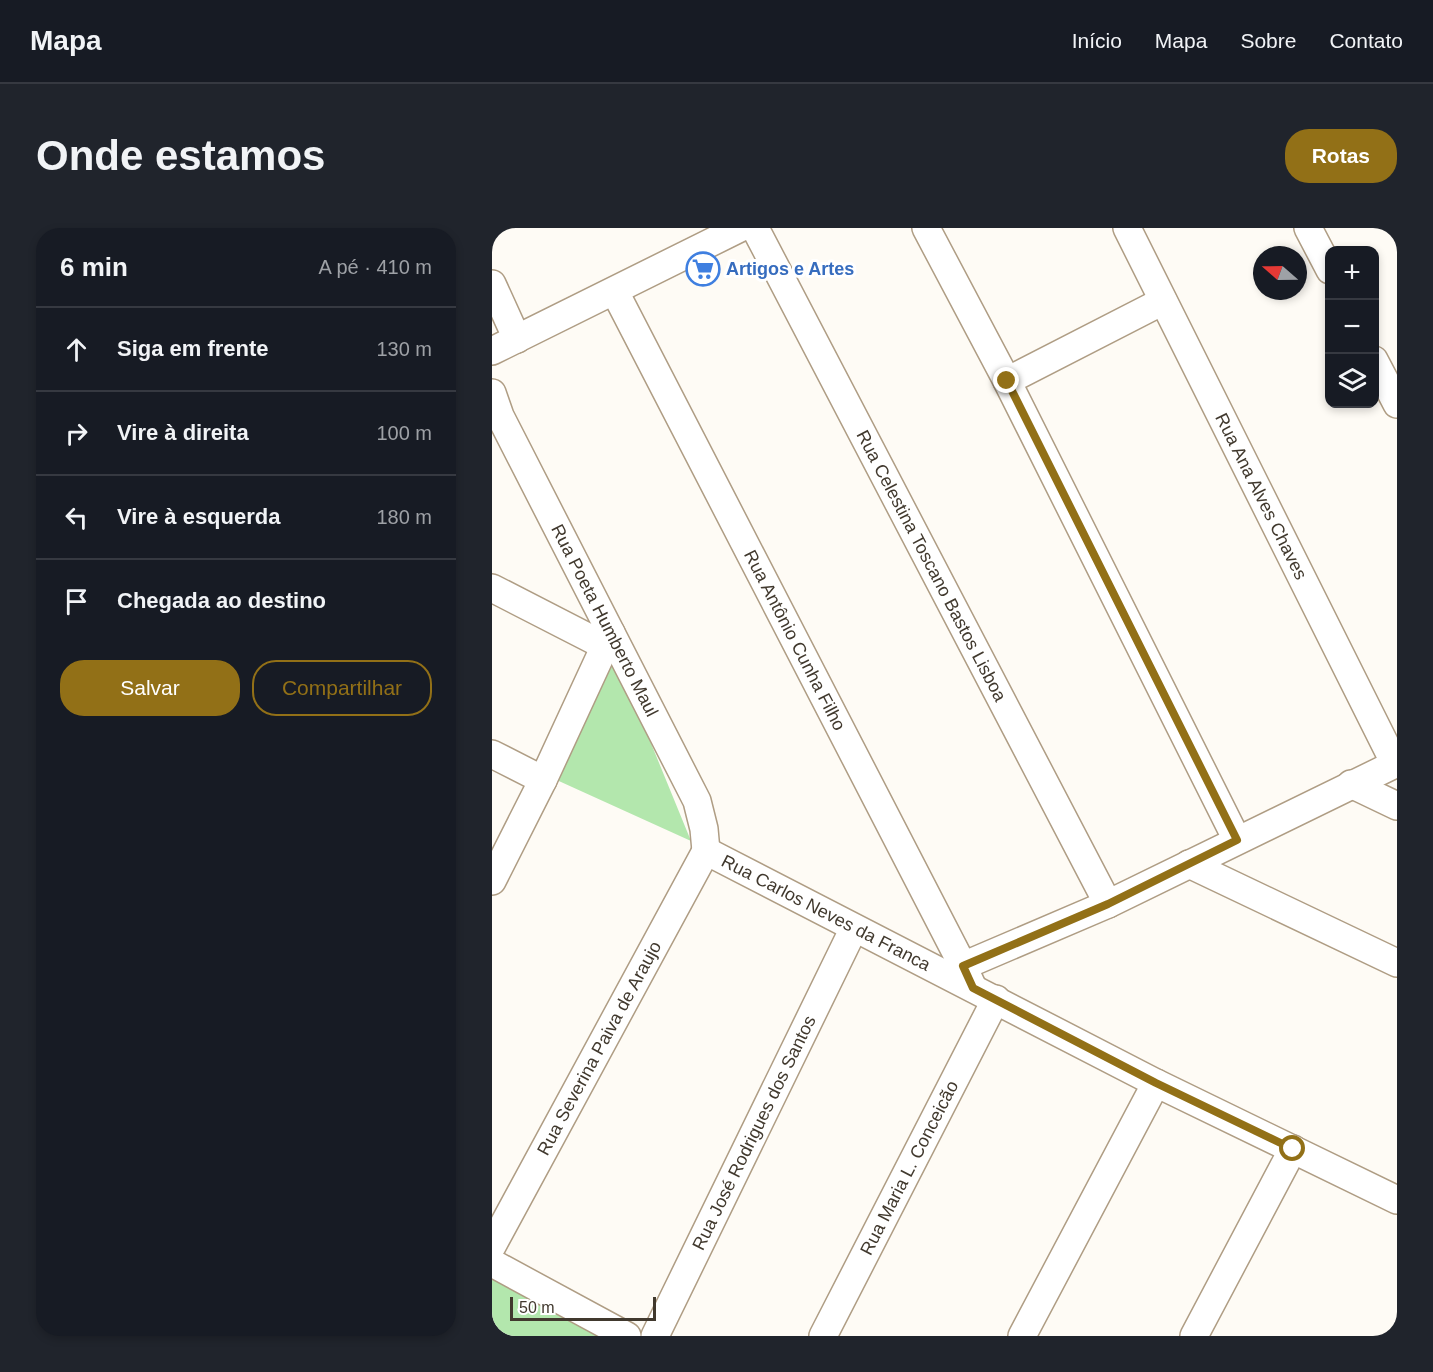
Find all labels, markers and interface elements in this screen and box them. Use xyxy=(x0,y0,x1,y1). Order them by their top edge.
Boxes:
text: Mapa xyxy=(30,25,102,56)
text: Início xyxy=(1072,29,1122,52)
text: Mapa xyxy=(1155,29,1207,52)
text: Sobre xyxy=(1240,29,1296,52)
text: Contato xyxy=(1329,29,1403,52)
button: Rotas xyxy=(1285,129,1397,183)
text: Onde estamos xyxy=(36,132,325,179)
north arrow xyxy=(1253,246,1307,300)
map controls xyxy=(1325,246,1379,408)
button: + xyxy=(1325,246,1379,300)
supermarket icon: Artigos e Artes xyxy=(685,251,721,287)
text: 6 min xyxy=(60,252,128,282)
text: A pé · 410 m xyxy=(319,256,432,278)
place label: Artigos e Artes xyxy=(726,259,854,279)
button: − xyxy=(1325,300,1379,354)
icon: ahead xyxy=(60,333,93,366)
text: Siga em frente xyxy=(117,336,269,361)
text: 130 m xyxy=(376,338,432,360)
button: layers xyxy=(1325,354,1379,408)
route end xyxy=(993,367,1019,393)
street label: Rua Ana Alves Chaves xyxy=(1211,410,1311,583)
icon: right xyxy=(60,417,93,450)
text: Vire à direita xyxy=(117,420,249,445)
text: 100 m xyxy=(376,422,432,444)
street label: Rua Celestina Toscano Bastos Lisboa xyxy=(852,427,1011,706)
icon: left xyxy=(60,501,93,534)
text: Vire à esquerda xyxy=(117,504,280,529)
text: 180 m xyxy=(376,506,432,528)
street label: Rua Poeta Humberto Maul xyxy=(547,521,662,720)
street label: Rua Antônio Cunha Filho xyxy=(740,547,850,734)
icon: arrive xyxy=(60,585,93,618)
text: Chegada ao destino xyxy=(117,588,326,613)
button: Salvar xyxy=(60,660,240,716)
button: Compartilhar xyxy=(252,660,432,716)
street label: Rua Carlos Neves da Franca xyxy=(718,851,935,975)
street label: Rua Severina Paiva de Araujo xyxy=(533,938,665,1159)
street label: Rua José Rodrigues dos Santos xyxy=(688,1012,820,1253)
street label: Rua Maria L. Conceicão xyxy=(856,1077,962,1258)
route start xyxy=(1279,1135,1305,1161)
scale bar xyxy=(510,1294,656,1322)
text: 50 m xyxy=(519,1299,555,1316)

